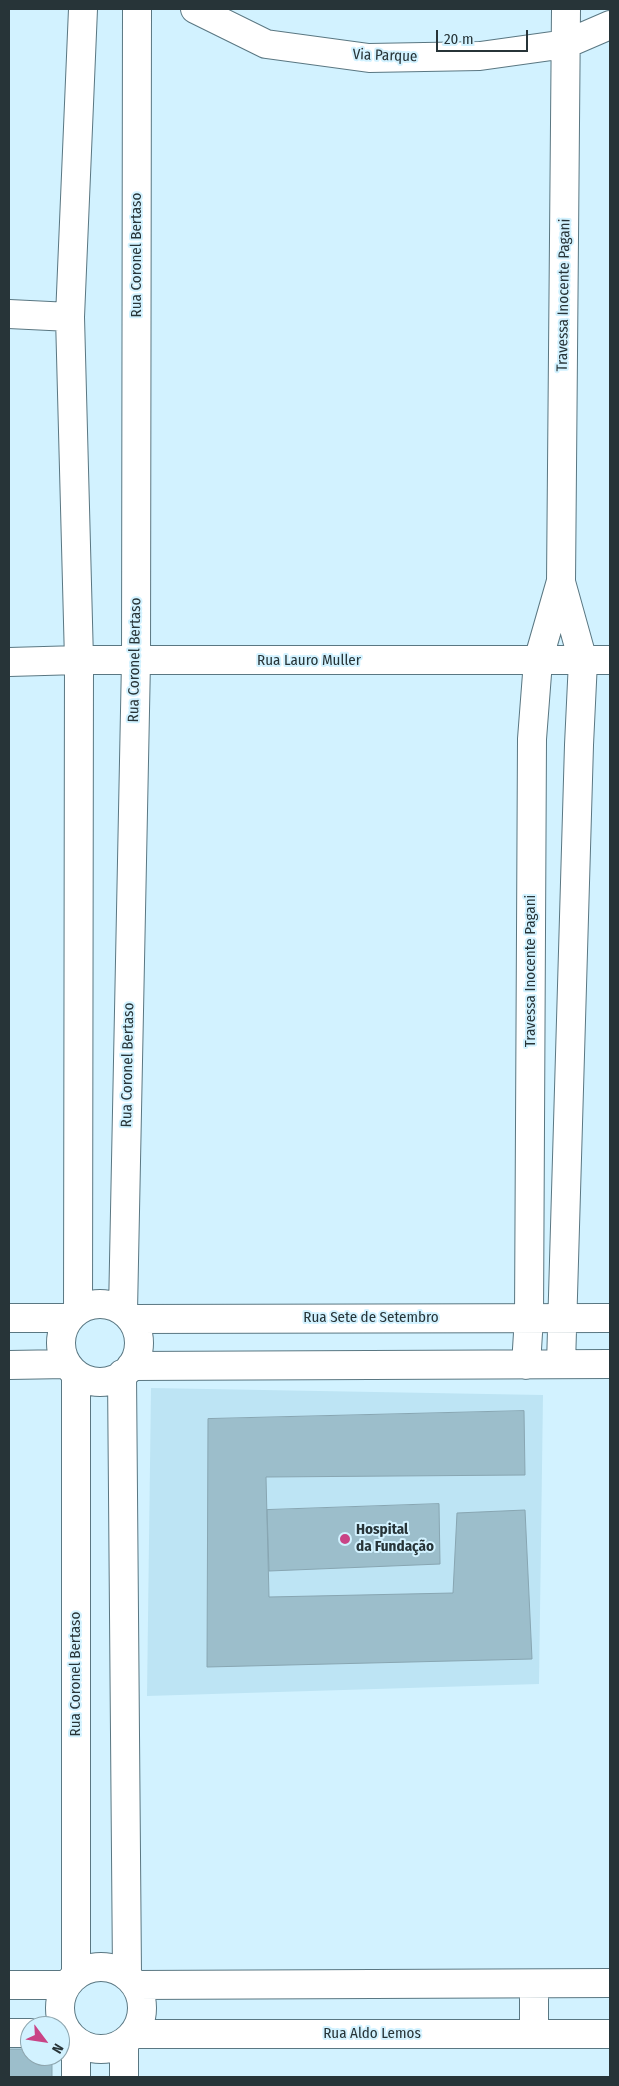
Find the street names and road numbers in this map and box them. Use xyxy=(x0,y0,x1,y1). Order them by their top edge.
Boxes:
street label: Via Parque xyxy=(352,46,418,66)
street label: Rua Coronel Bertaso xyxy=(128,193,146,317)
street label: Travessa Inocente Pagani xyxy=(554,219,574,371)
street label: Rua Coronel Bertaso xyxy=(125,597,145,723)
street label: Rua Lauro Muller xyxy=(257,652,361,670)
street label: Travessa Inocente Pagani xyxy=(522,895,540,1047)
street label: Rua Coronel Bertaso xyxy=(118,1002,138,1128)
street label: Rua Sete de Setembro xyxy=(303,1309,439,1327)
street label: Rua Coronel Bertaso xyxy=(67,1612,85,1736)
street label: Rua Aldo Lemos xyxy=(323,2025,421,2043)

